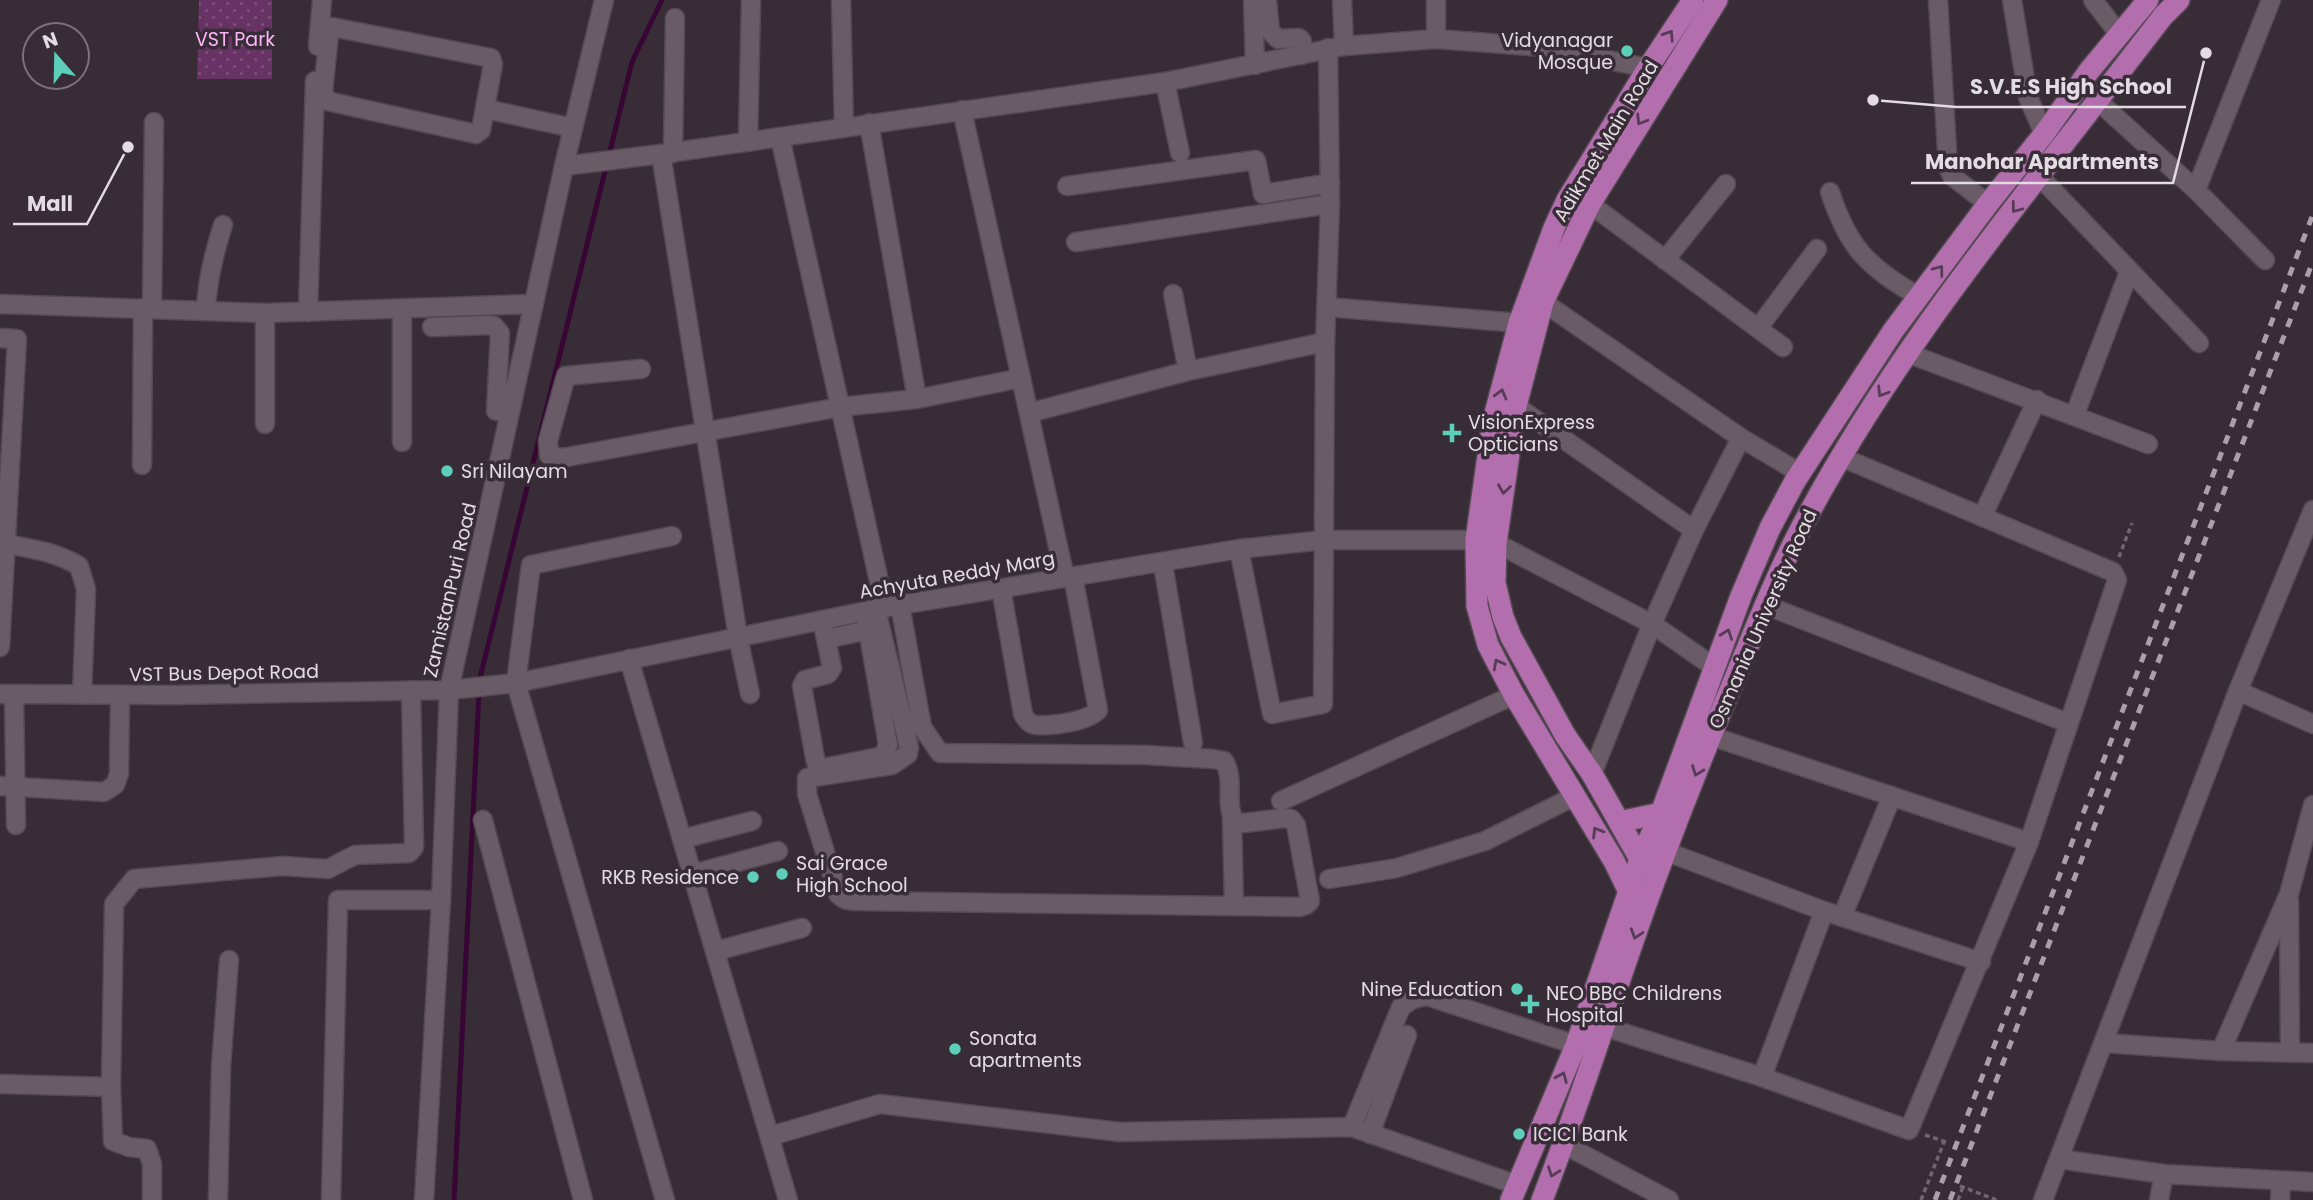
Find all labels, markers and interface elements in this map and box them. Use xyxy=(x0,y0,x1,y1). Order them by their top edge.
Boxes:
north arrow xyxy=(21,21,91,91)
text: N xyxy=(39,25,62,56)
park label: VST Park xyxy=(195,26,275,53)
place label: Vidyanagar Mosque xyxy=(1501,27,1613,76)
one-way arrow xyxy=(1661,30,1674,43)
marker: Vidyanagar Mosque xyxy=(1619,43,1635,59)
street label: Adikmet Main Road xyxy=(1547,55,1665,227)
callout: S.V.E.S High School xyxy=(1956,65,2186,107)
text: S.V.E.S High School xyxy=(1970,72,2172,101)
one-way arrow xyxy=(1637,112,1650,125)
callout: Manohar Apartments xyxy=(1911,141,2173,183)
text: Manohar Apartments xyxy=(1925,147,2159,176)
callout: Mall xyxy=(13,182,87,224)
text: Mall xyxy=(27,189,73,218)
one-way arrow xyxy=(2011,200,2024,212)
one-way arrow xyxy=(1931,265,1943,278)
one-way arrow xyxy=(1878,384,1891,397)
one-way arrow xyxy=(1492,388,1507,400)
place label: VisionExpress Opticians xyxy=(1468,409,1595,458)
marker: VisionExpress Opticians xyxy=(1442,423,1462,443)
place label: Sri Nilayam xyxy=(461,458,568,485)
marker: Sri Nilayam xyxy=(439,463,455,479)
one-way arrow xyxy=(1497,483,1512,495)
street label: ZamistanPuri Road xyxy=(417,500,483,680)
street label: Osmania University Road xyxy=(1702,505,1824,733)
street label: Achyuta Reddy Marg xyxy=(857,545,1057,605)
one-way arrow xyxy=(1718,628,1732,640)
street label: VST Bus Depot Road xyxy=(129,658,319,688)
one-way arrow xyxy=(1492,659,1506,671)
one-way arrow xyxy=(1691,765,1705,777)
one-way arrow xyxy=(1592,827,1605,840)
place label: Sai Grace High School xyxy=(796,850,908,899)
place label: RKB Residence xyxy=(601,864,739,891)
marker: Sai Grace High School xyxy=(774,866,790,882)
marker: RKB Residence xyxy=(745,869,761,885)
one-way arrow xyxy=(1630,927,1644,940)
place label: Nine Education xyxy=(1361,976,1503,1003)
place label: NEO BBC Childrens Hospital xyxy=(1546,980,1722,1029)
marker: Nine Education xyxy=(1509,981,1525,997)
marker: NEO BBC Childrens Hospital xyxy=(1520,994,1540,1014)
place label: Sonata apartments xyxy=(969,1025,1082,1074)
marker: Sonata apartments xyxy=(947,1041,963,1057)
one-way arrow xyxy=(1554,1072,1568,1084)
place label: ICICI Bank xyxy=(1533,1121,1628,1148)
marker: ICICI Bank xyxy=(1511,1126,1527,1142)
one-way arrow xyxy=(1547,1165,1561,1177)

